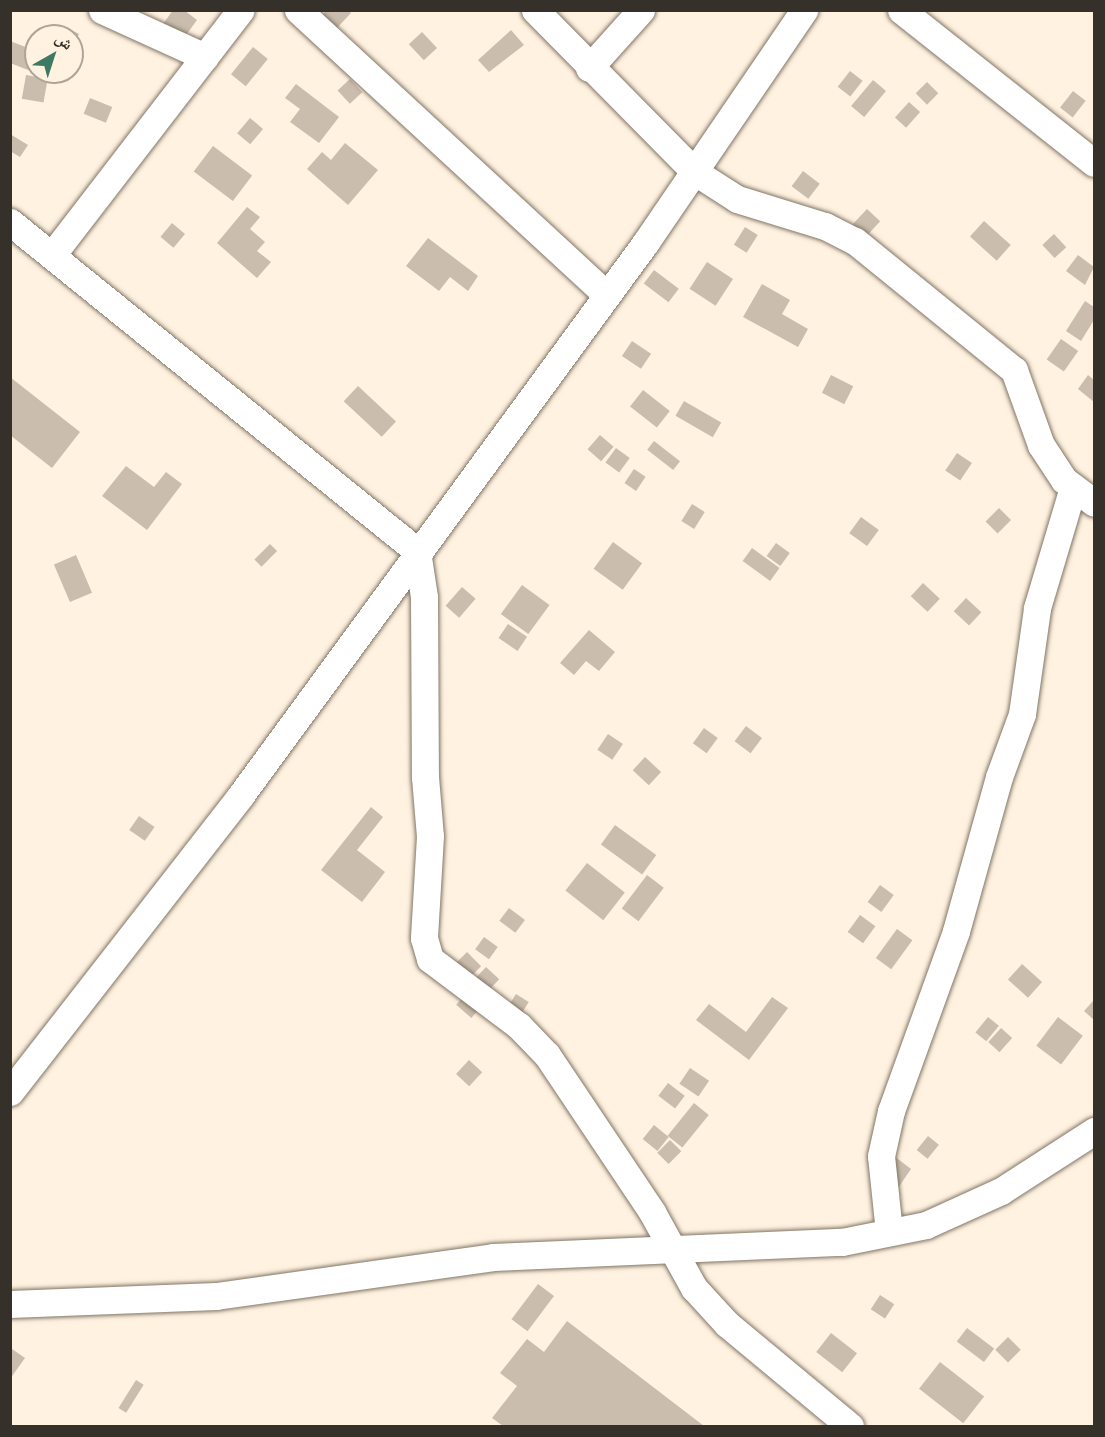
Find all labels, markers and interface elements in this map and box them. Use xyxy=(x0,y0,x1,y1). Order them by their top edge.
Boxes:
north arrow xyxy=(24,24,84,84)
text: ش xyxy=(52,28,77,54)

